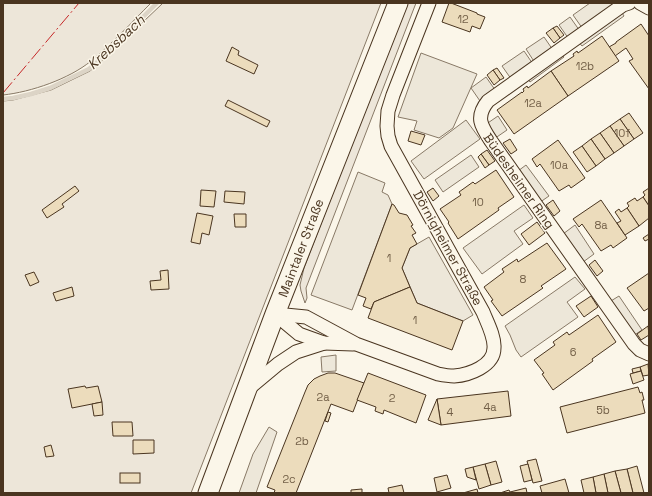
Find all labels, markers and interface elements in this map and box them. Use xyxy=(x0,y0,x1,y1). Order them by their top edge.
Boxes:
water label: Krebsbach xyxy=(84,11,149,73)
house number: 12 xyxy=(457,12,469,26)
house number: 12b xyxy=(576,59,594,73)
house number: 12a xyxy=(524,96,542,110)
house number: 10f xyxy=(614,126,630,140)
street label: Büdesheimer Ring xyxy=(480,130,558,232)
house number: 10a xyxy=(550,158,569,172)
street label: Dörnigheimer Straße xyxy=(409,187,487,309)
house number: 10 xyxy=(472,195,484,209)
street label: Maintaler Straße xyxy=(274,196,328,300)
house number: 8a xyxy=(594,218,608,232)
house number: 1 xyxy=(387,251,391,265)
house number: 8 xyxy=(520,272,527,286)
house number: 1 xyxy=(413,313,417,327)
house number: 6 xyxy=(570,345,577,359)
house number: 2a xyxy=(317,390,330,404)
house number: 2 xyxy=(389,391,396,405)
house number: 4a xyxy=(483,400,497,414)
house number: 5b xyxy=(596,403,610,417)
house number: 4 xyxy=(447,405,454,419)
house number: 2b xyxy=(295,434,309,448)
house number: 2c xyxy=(282,472,296,486)

